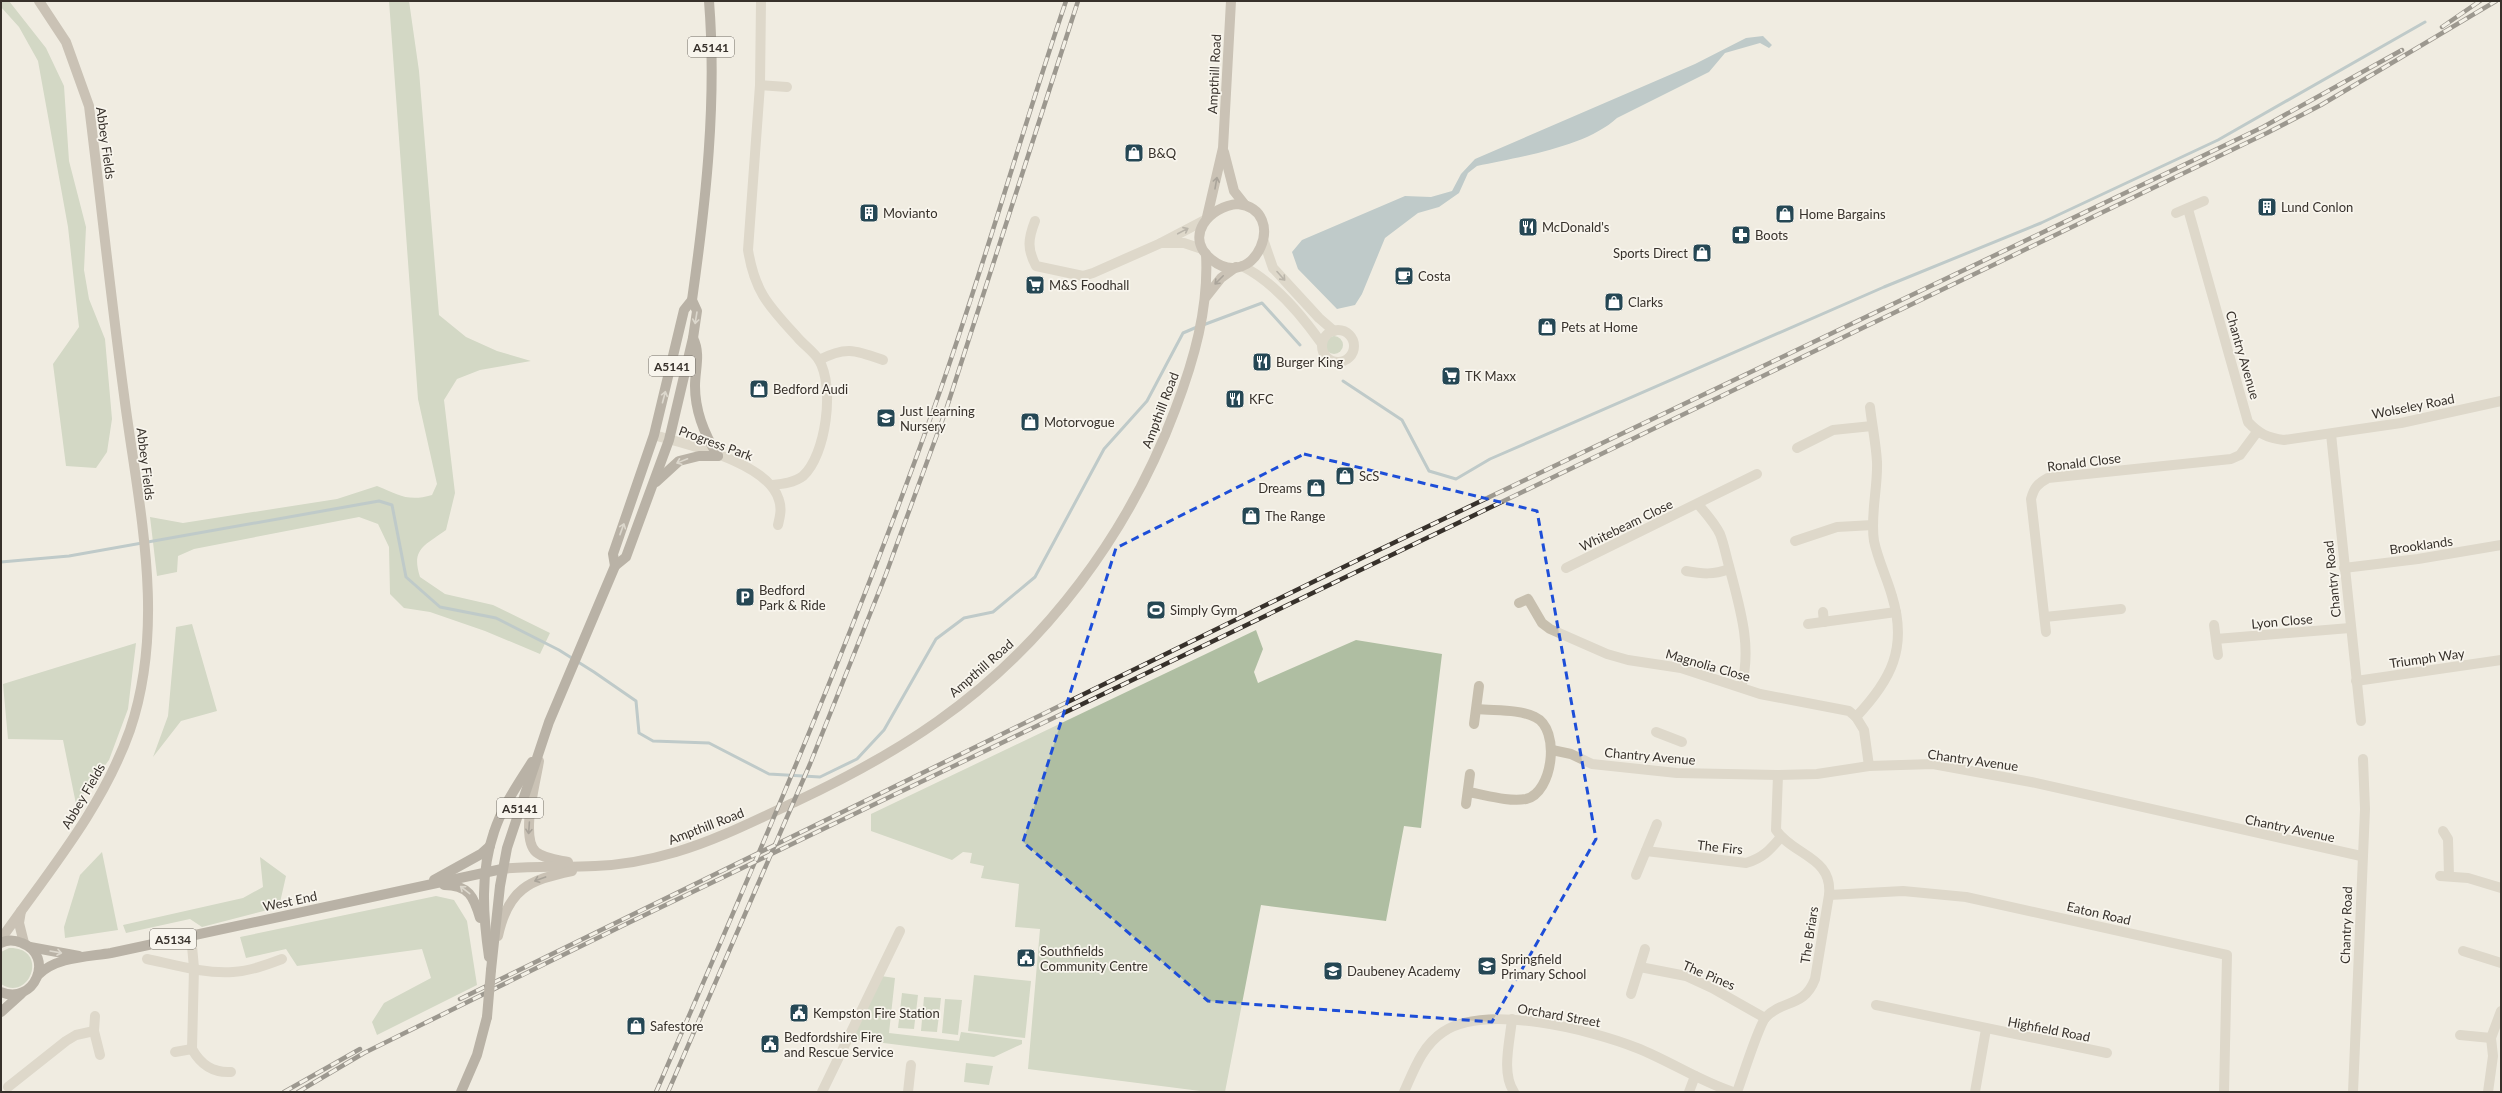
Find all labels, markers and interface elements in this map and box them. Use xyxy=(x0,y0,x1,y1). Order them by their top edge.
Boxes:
street label: Ampthill Road xyxy=(1204,34,1224,114)
road number: A5141 xyxy=(688,37,734,57)
street label: Abbey Fields xyxy=(93,106,119,181)
shop icon: B&Q xyxy=(1123,142,1145,164)
place label: B&Q xyxy=(1148,145,1177,161)
one-way arrow xyxy=(1212,177,1220,190)
building icon: Lund Conlon xyxy=(2256,196,2278,218)
place label: Lund Conlon xyxy=(2281,199,2353,215)
building icon: Movianto xyxy=(858,202,880,224)
shop icon: Home Bargains xyxy=(1774,203,1796,225)
place label: Movianto xyxy=(883,205,938,221)
place label: Home Bargains xyxy=(1799,206,1886,222)
restaurant icon: McDonald's xyxy=(1517,216,1539,238)
place label: McDonald's xyxy=(1542,219,1610,235)
pharmacy icon: Boots xyxy=(1730,224,1752,246)
one-way arrow xyxy=(1177,226,1189,234)
place label: Boots xyxy=(1755,227,1789,243)
shop icon: Sports Direct xyxy=(1691,242,1713,264)
place label: Sports Direct xyxy=(1613,245,1688,261)
cafe icon: Costa xyxy=(1393,265,1415,287)
place label: Costa xyxy=(1418,268,1451,284)
one-way arrow xyxy=(1276,271,1286,281)
supermarket icon: M&S Foodhall xyxy=(1024,274,1046,296)
one-way arrow xyxy=(1215,275,1224,285)
place label: M&S Foodhall xyxy=(1049,277,1129,293)
shop icon: Clarks xyxy=(1603,291,1625,313)
place label: Clarks xyxy=(1628,294,1664,310)
street label: Chantry Avenue xyxy=(2223,309,2263,401)
one-way arrow xyxy=(692,312,700,325)
shop icon: Pets at Home xyxy=(1536,316,1558,338)
place label: Pets at Home xyxy=(1561,319,1638,335)
restaurant icon: Burger King xyxy=(1251,351,1273,373)
place label: Burger King xyxy=(1276,354,1343,370)
road number: A5141 xyxy=(649,356,695,376)
supermarket icon: TK Maxx xyxy=(1440,365,1462,387)
place label: TK Maxx xyxy=(1465,368,1516,384)
street label: Ampthill Road xyxy=(1138,370,1182,450)
shop icon: Bedford Audi xyxy=(748,378,770,400)
place label: Bedford Audi xyxy=(773,381,848,397)
restaurant icon: KFC xyxy=(1224,388,1246,410)
street label: Wolseley Road xyxy=(2370,390,2456,422)
one-way arrow xyxy=(661,391,668,404)
place label: KFC xyxy=(1249,391,1274,407)
place label: Just Learning Nursery xyxy=(900,403,975,434)
school or university icon: Just Learning Nursery xyxy=(875,407,897,429)
shop icon: Motorvogue xyxy=(1019,411,1041,433)
place label: Motorvogue xyxy=(1044,414,1115,430)
street label: Progress Park xyxy=(677,422,756,464)
street label: Abbey Fields xyxy=(134,427,158,502)
street label: Ronald Close xyxy=(2046,450,2122,474)
one-way arrow xyxy=(677,458,689,465)
shop icon: ScS xyxy=(1334,465,1356,487)
place label: ScS xyxy=(1359,468,1379,484)
shop icon: Dreams xyxy=(1305,477,1327,499)
place label: Dreams xyxy=(1258,480,1302,496)
street label: Whitebeam Close xyxy=(1577,496,1675,554)
shop icon: The Range xyxy=(1240,505,1262,527)
place label: The Range xyxy=(1265,508,1325,524)
one-way arrow xyxy=(619,522,626,535)
street label: Brooklands xyxy=(2388,533,2454,557)
street label: Chantry Road xyxy=(2320,540,2344,618)
place label: Bedford Park & Ride xyxy=(759,582,826,613)
parking icon: Bedford Park & Ride xyxy=(734,586,756,608)
sports icon: Simply Gym xyxy=(1145,599,1167,621)
place label: Simply Gym xyxy=(1170,602,1238,618)
street label: Lyon Close xyxy=(2251,610,2313,632)
street label: Ampthill Road xyxy=(946,636,1016,700)
street label: Magnolia Close xyxy=(1664,645,1752,685)
street label: Triumph Way xyxy=(2389,645,2466,671)
street label: Chantry Avenue xyxy=(1604,744,1696,768)
street label: Chantry Avenue xyxy=(1927,746,2019,774)
street label: Abbey Fields xyxy=(58,760,108,832)
road number: A5141 xyxy=(497,798,543,818)
street label: Ampthill Road xyxy=(666,804,746,848)
street label: Chantry Avenue xyxy=(2244,811,2336,845)
one-way arrow xyxy=(525,821,532,834)
street label: The Firs xyxy=(1696,837,1744,857)
one-way arrow xyxy=(535,875,547,883)
one-way arrow xyxy=(460,886,471,895)
street label: Chantry Road xyxy=(2337,886,2355,964)
street label: West End xyxy=(261,887,319,915)
street label: Eaton Road xyxy=(2065,898,2133,928)
street label: The Briars xyxy=(1797,905,1821,965)
road number: A5134 xyxy=(150,929,196,949)
place label: Southfields Community Centre xyxy=(1040,943,1148,974)
public building icon: Southfields Community Centre xyxy=(1015,947,1037,969)
one-way arrow xyxy=(49,948,62,956)
place label: Springfield Primary School xyxy=(1501,951,1586,982)
school or university icon: Springfield Primary School xyxy=(1476,955,1498,977)
street label: The Pines xyxy=(1680,957,1738,993)
school or university icon: Daubeney Academy xyxy=(1322,960,1344,982)
place label: Daubeney Academy xyxy=(1347,963,1461,979)
street label: Orchard Street xyxy=(1516,1000,1602,1030)
public building icon: Kempston Fire Station xyxy=(788,1002,810,1024)
place label: Kempston Fire Station xyxy=(813,1005,940,1021)
street label: Highfield Road xyxy=(2006,1013,2092,1045)
shop icon: Safestore xyxy=(625,1015,647,1037)
place label: Safestore xyxy=(650,1018,704,1034)
place label: Bedfordshire Fire and Rescue Service xyxy=(784,1029,894,1060)
public building icon: Bedfordshire Fire and Rescue Service xyxy=(759,1033,781,1055)

